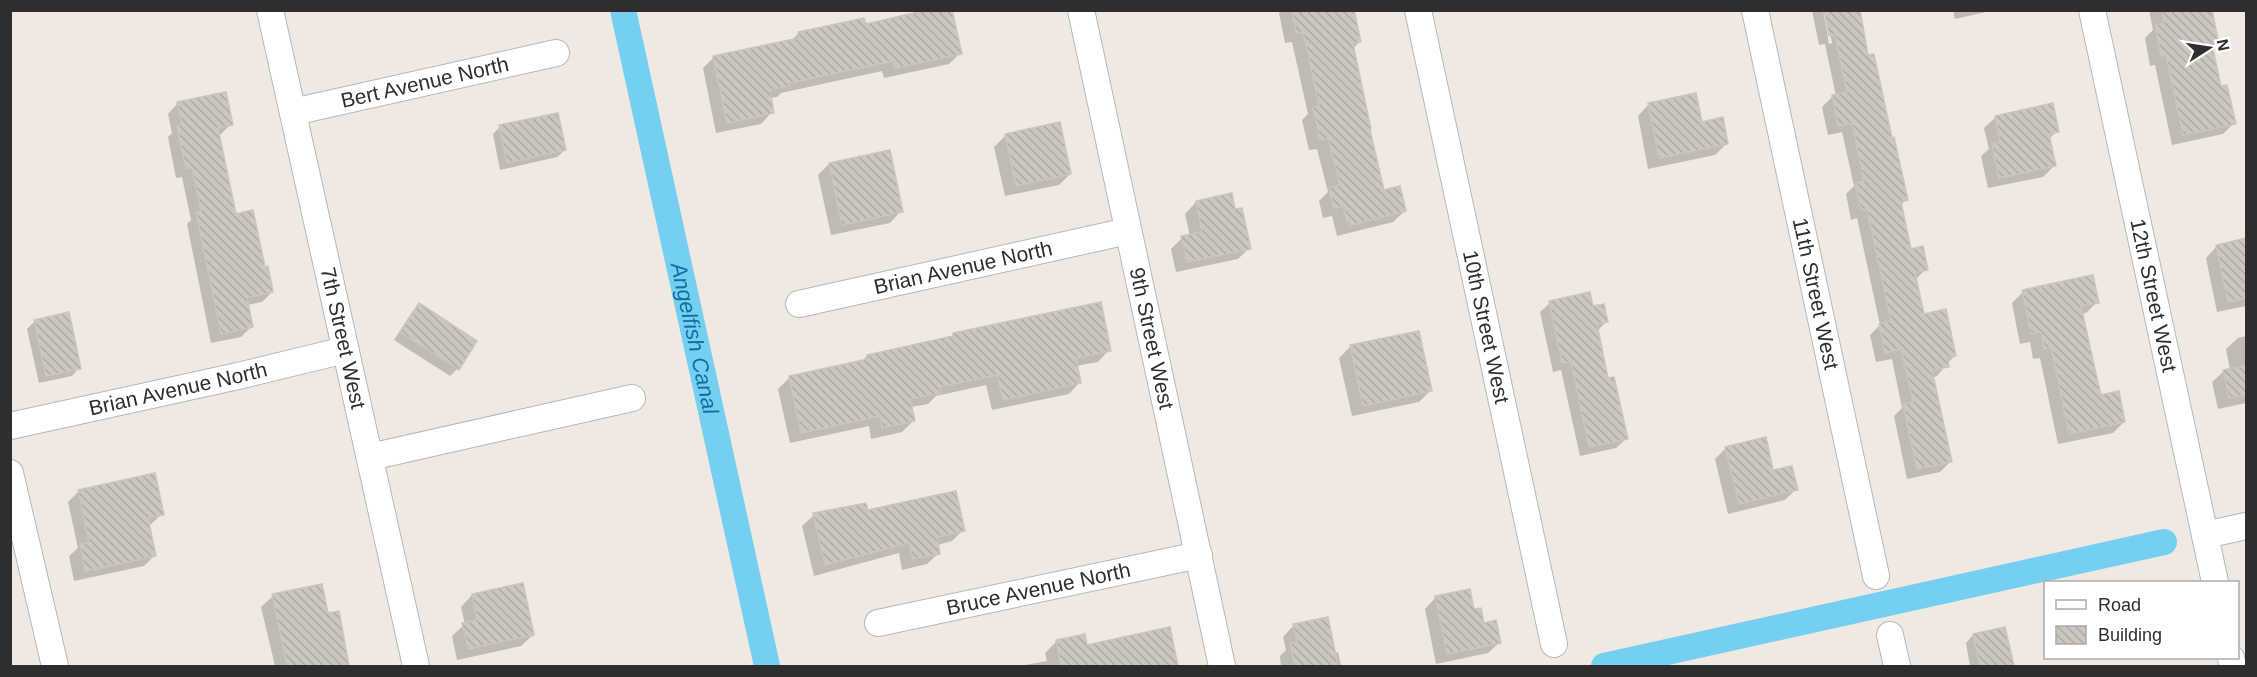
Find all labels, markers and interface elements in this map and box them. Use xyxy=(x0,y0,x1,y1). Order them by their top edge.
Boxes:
north arrow xyxy=(2179,18,2239,78)
text: N xyxy=(2214,38,2233,52)
street label: Bert Avenue North xyxy=(338,52,511,112)
street label: 11th Street West xyxy=(1789,215,1844,372)
street label: 12th Street West xyxy=(2126,217,2182,374)
street label: Brian Avenue North xyxy=(872,236,1054,298)
street label: 10th Street West xyxy=(1459,248,1514,406)
water label: Angelfish Canal xyxy=(665,258,724,417)
street label: 7th Street West xyxy=(317,265,370,411)
street label: 9th Street West xyxy=(1126,265,1179,412)
street label: Brian Avenue North xyxy=(87,357,269,419)
street label: Bruce Avenue North xyxy=(944,558,1133,619)
legend xyxy=(2044,581,2239,659)
text: Road xyxy=(2098,595,2141,615)
text: Building xyxy=(2098,625,2162,645)

